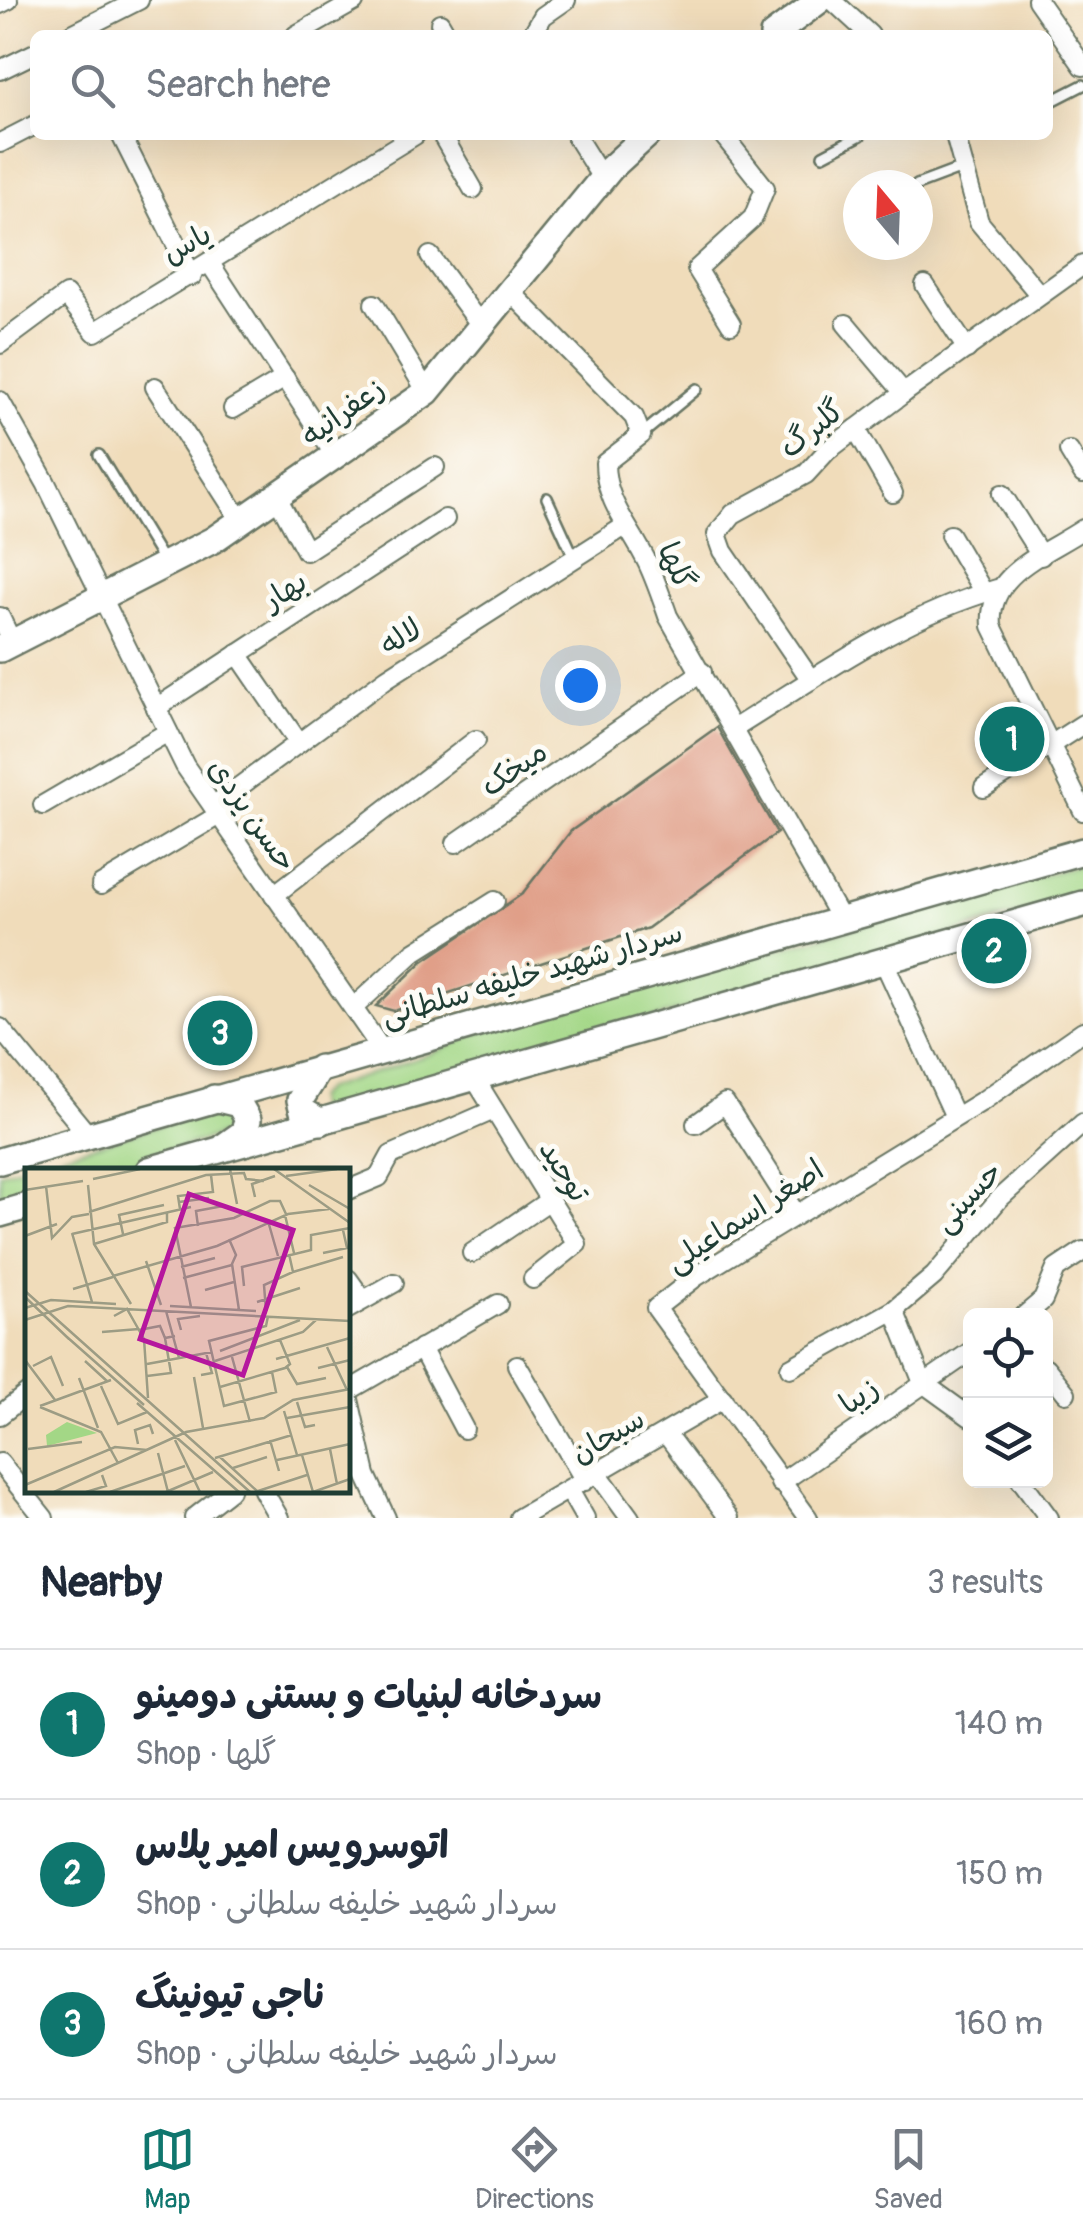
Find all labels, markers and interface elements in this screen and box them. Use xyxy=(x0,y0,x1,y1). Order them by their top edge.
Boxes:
search box xyxy=(30,30,1053,140)
icon: search xyxy=(65,58,120,113)
text: Search here xyxy=(145,61,331,109)
north arrow xyxy=(843,170,933,260)
street label: یاس xyxy=(156,216,218,272)
street label: زعفرانیه xyxy=(294,370,392,454)
street label: گلبرگ xyxy=(772,392,852,466)
street label: گلها xyxy=(649,537,703,595)
street label: بهار xyxy=(253,563,314,621)
street label: لاله xyxy=(373,610,429,664)
your location xyxy=(555,660,606,711)
pin: 1 xyxy=(980,702,1044,776)
street label: میخک xyxy=(474,733,554,805)
street label: حسن یزدی xyxy=(200,751,304,879)
street label: سردار شهید خلیفه سلطانی xyxy=(377,913,687,1035)
pin: 2 xyxy=(962,914,1026,988)
pin: 3 xyxy=(188,996,252,1070)
street label: توحید xyxy=(531,1133,597,1209)
street label: اصغر اسماعیلی xyxy=(659,1151,831,1281)
street label: حسینی xyxy=(926,1154,1010,1240)
inset map xyxy=(25,1168,350,1493)
map controls xyxy=(963,1308,1053,1488)
button: locate xyxy=(963,1308,1053,1398)
street label: زیبا xyxy=(832,1369,886,1423)
button: layers xyxy=(963,1398,1053,1488)
street label: سبحان xyxy=(565,1400,651,1472)
text: Nearby xyxy=(40,1557,162,1609)
text: 3 results xyxy=(927,1563,1043,1603)
text: سردخانه لبنیات و بستنی دومینو xyxy=(135,1672,602,1720)
text: 1 xyxy=(66,1704,79,1744)
text: 140 m xyxy=(955,1704,1043,1744)
text: Shop · گلها xyxy=(135,1734,276,1774)
text: اتوسرويس امير پلاس xyxy=(135,1822,449,1870)
text: 2 xyxy=(64,1854,81,1894)
text: 150 m xyxy=(956,1854,1043,1894)
text: Shop · سردار شهید خلیفه سلطانی xyxy=(135,1884,558,1924)
text: ناجی‌ تیونینگ xyxy=(135,1972,324,2020)
text: 3 xyxy=(64,2004,81,2044)
text: 160 m xyxy=(955,2004,1043,2044)
text: Shop · سردار شهید خلیفه سلطانی xyxy=(135,2034,558,2074)
tab: Map xyxy=(140,2122,195,2217)
tab: Directions xyxy=(475,2122,594,2217)
tab: Saved xyxy=(874,2122,943,2217)

